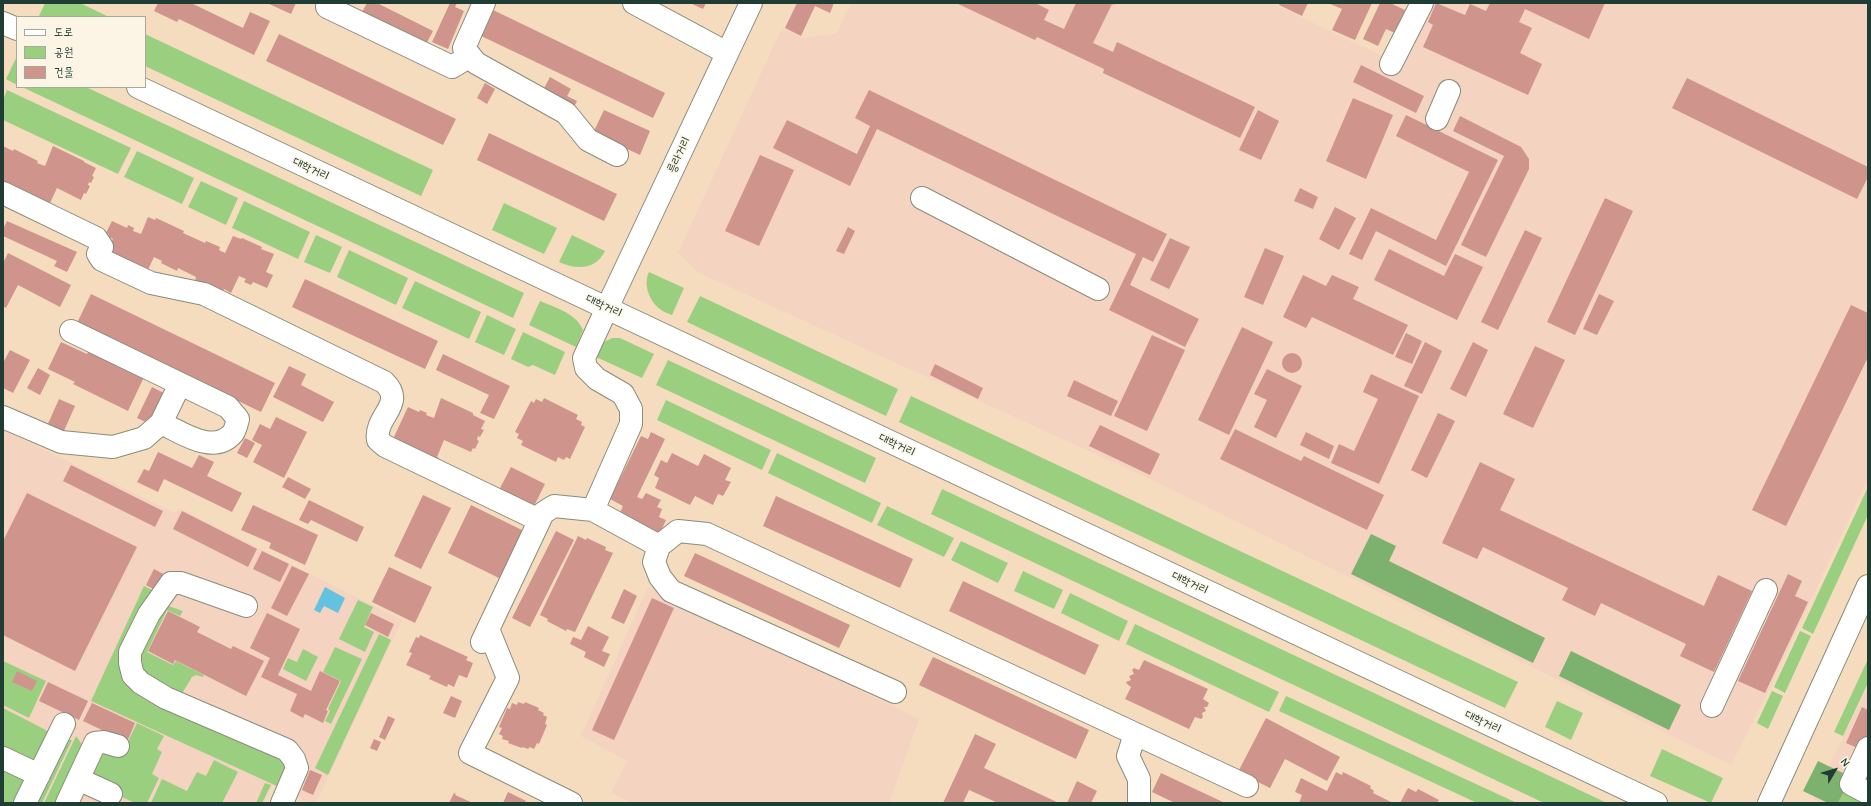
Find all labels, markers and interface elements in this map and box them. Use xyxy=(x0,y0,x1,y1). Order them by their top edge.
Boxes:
legend xyxy=(16,16,146,88)
text: 도로 xyxy=(54,25,73,39)
text: 공원 xyxy=(54,45,73,59)
text: 건물 xyxy=(54,65,73,79)
street label: 릉라거리 xyxy=(664,134,694,176)
street label: 대학거리 xyxy=(290,154,332,184)
street label: 대학거리 xyxy=(583,291,625,321)
street label: 대학거리 xyxy=(876,430,918,460)
street label: 대학거리 xyxy=(1169,568,1211,598)
street label: 대학거리 xyxy=(1462,707,1504,737)
north arrow xyxy=(1815,750,1855,790)
text: N xyxy=(1838,755,1852,769)

